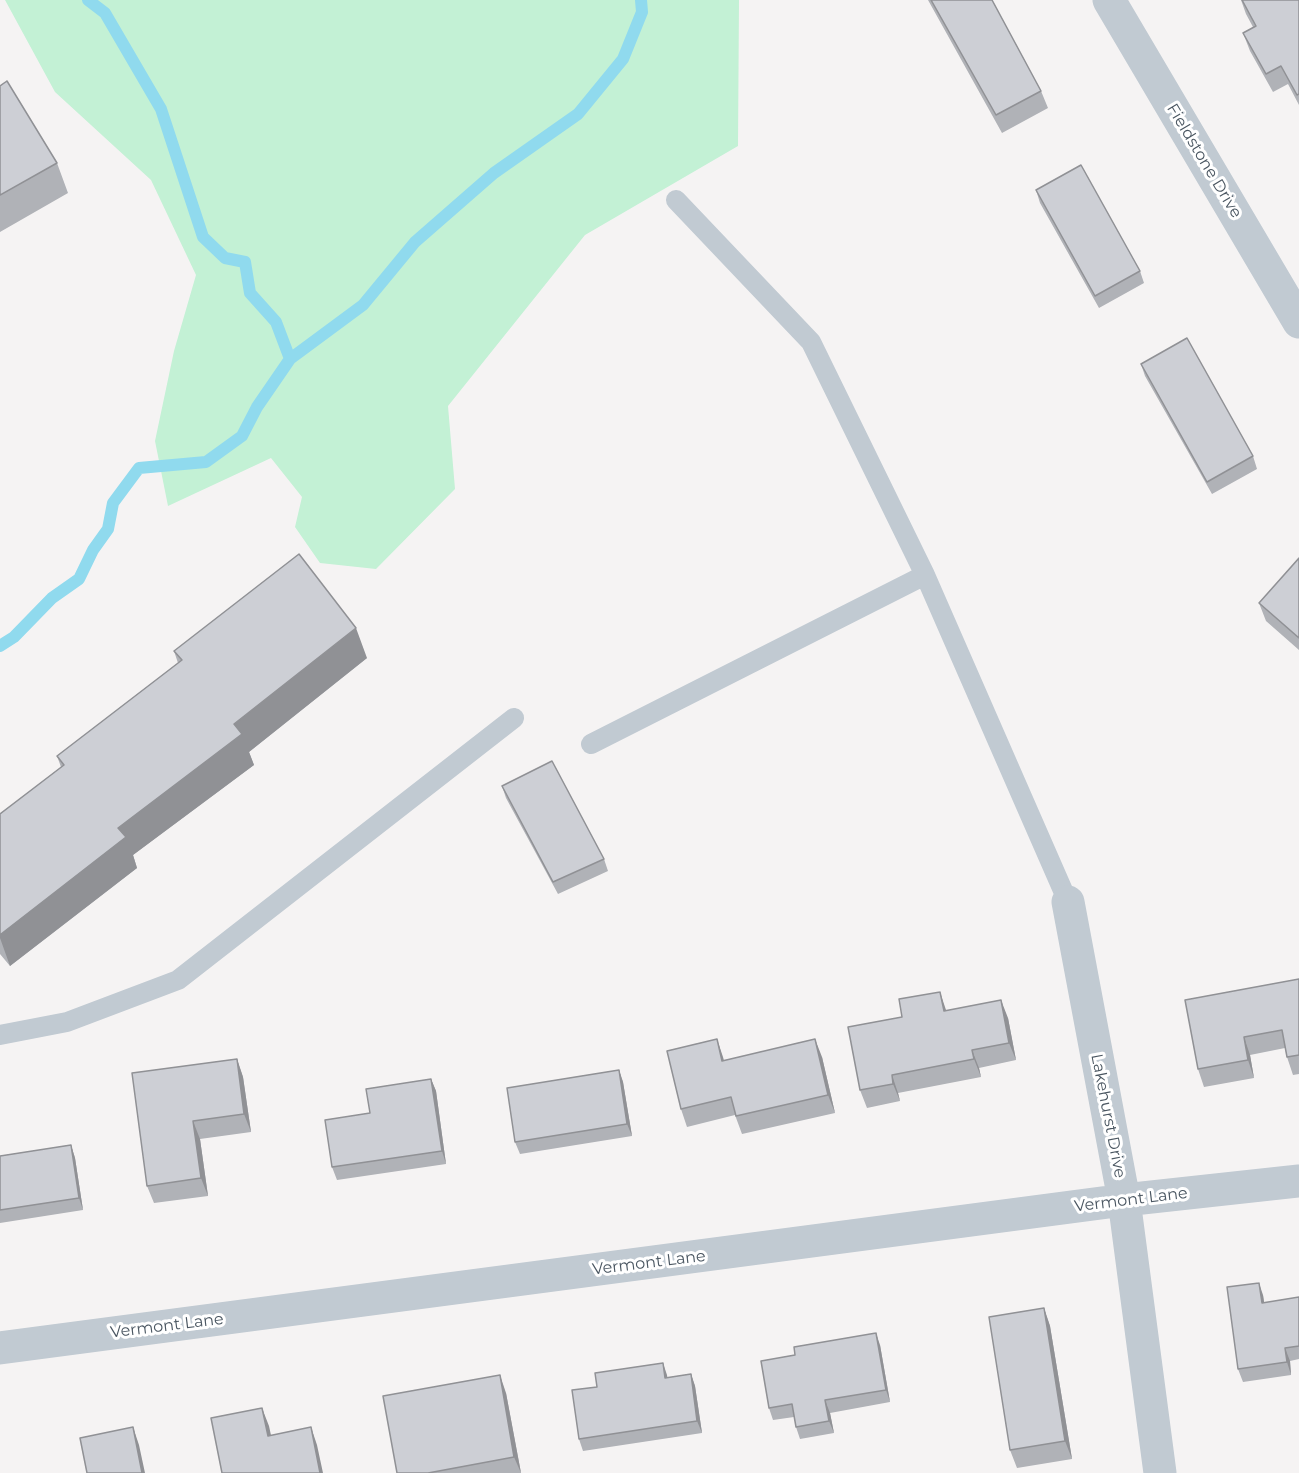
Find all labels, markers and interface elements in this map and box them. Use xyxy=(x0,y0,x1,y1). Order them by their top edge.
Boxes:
street label: Fieldstone Drive xyxy=(1162,100,1246,222)
street label: Lakehurst Drive xyxy=(1087,1052,1129,1180)
street label: Vermont Lane xyxy=(1073,1184,1189,1216)
street label: Vermont Lane xyxy=(591,1247,707,1279)
street label: Vermont Lane xyxy=(109,1310,225,1342)

